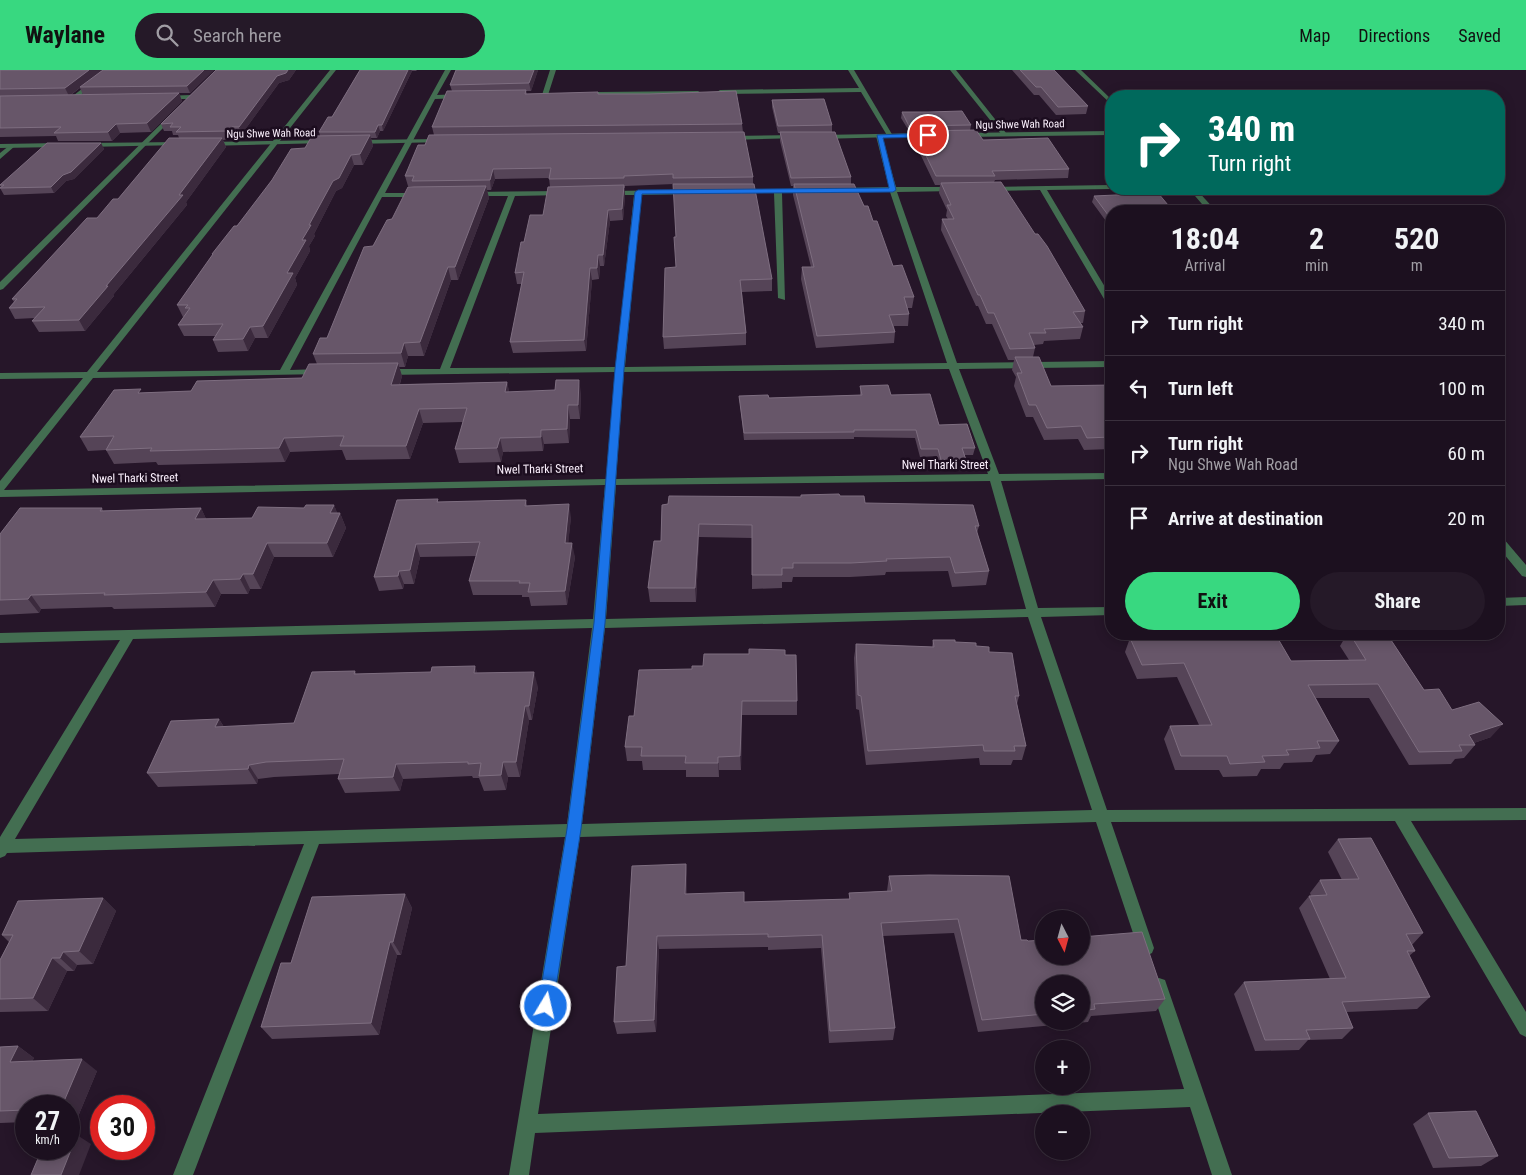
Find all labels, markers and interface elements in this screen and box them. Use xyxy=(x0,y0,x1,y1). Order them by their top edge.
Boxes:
search box xyxy=(135,13,485,58)
text: Waylane xyxy=(25,21,105,49)
icon: search xyxy=(153,21,181,49)
text: Search here xyxy=(193,24,281,47)
text: Map xyxy=(1299,25,1330,46)
text: Directions xyxy=(1358,25,1430,46)
text: Saved xyxy=(1458,25,1501,46)
text: 340 m xyxy=(1208,109,1295,150)
icon: right xyxy=(1125,110,1190,175)
pin xyxy=(907,114,949,156)
street label: Ngu Shwe Wah Road xyxy=(975,117,1065,132)
icon: arrive xyxy=(914,121,942,149)
street label: Ngu Shwe Wah Road xyxy=(226,126,316,141)
text: Turn right xyxy=(1208,151,1291,176)
text: 18:04 xyxy=(1171,221,1239,256)
text: 2 xyxy=(1309,221,1324,256)
text: 520 xyxy=(1394,221,1439,256)
text: Arrival xyxy=(1185,256,1225,275)
text: min xyxy=(1305,256,1328,275)
text: m xyxy=(1411,256,1423,275)
icon: right xyxy=(1125,309,1153,337)
text: Turn right xyxy=(1168,312,1243,335)
text: 340 m xyxy=(1438,312,1485,335)
icon: left xyxy=(1125,374,1153,402)
text: Turn left xyxy=(1168,377,1233,400)
text: 100 m xyxy=(1438,377,1485,400)
text: Turn right xyxy=(1168,432,1243,455)
icon: right xyxy=(1125,439,1153,467)
text: 60 m xyxy=(1448,442,1485,465)
text: Ngu Shwe Wah Road xyxy=(1168,455,1298,474)
street label: Nwel Tharki Street xyxy=(902,458,989,472)
street label: Nwel Tharki Street xyxy=(497,461,584,477)
street label: Nwel Tharki Street xyxy=(92,470,179,486)
icon: arrive xyxy=(1125,504,1153,532)
text: Arrive at destination xyxy=(1168,507,1323,530)
text: 20 m xyxy=(1448,507,1485,530)
button: Exit xyxy=(1125,572,1300,630)
button: Share xyxy=(1310,572,1485,630)
north arrow xyxy=(1035,910,1090,965)
map controls xyxy=(1035,910,1090,1160)
button: layers xyxy=(1035,975,1090,1030)
position arrow xyxy=(519,979,571,1031)
button: + xyxy=(1035,1040,1090,1095)
speed limit sign: 30 xyxy=(90,1095,155,1160)
button: − xyxy=(1035,1105,1090,1160)
text: 27 xyxy=(35,1107,60,1136)
text: km/h xyxy=(35,1133,60,1147)

